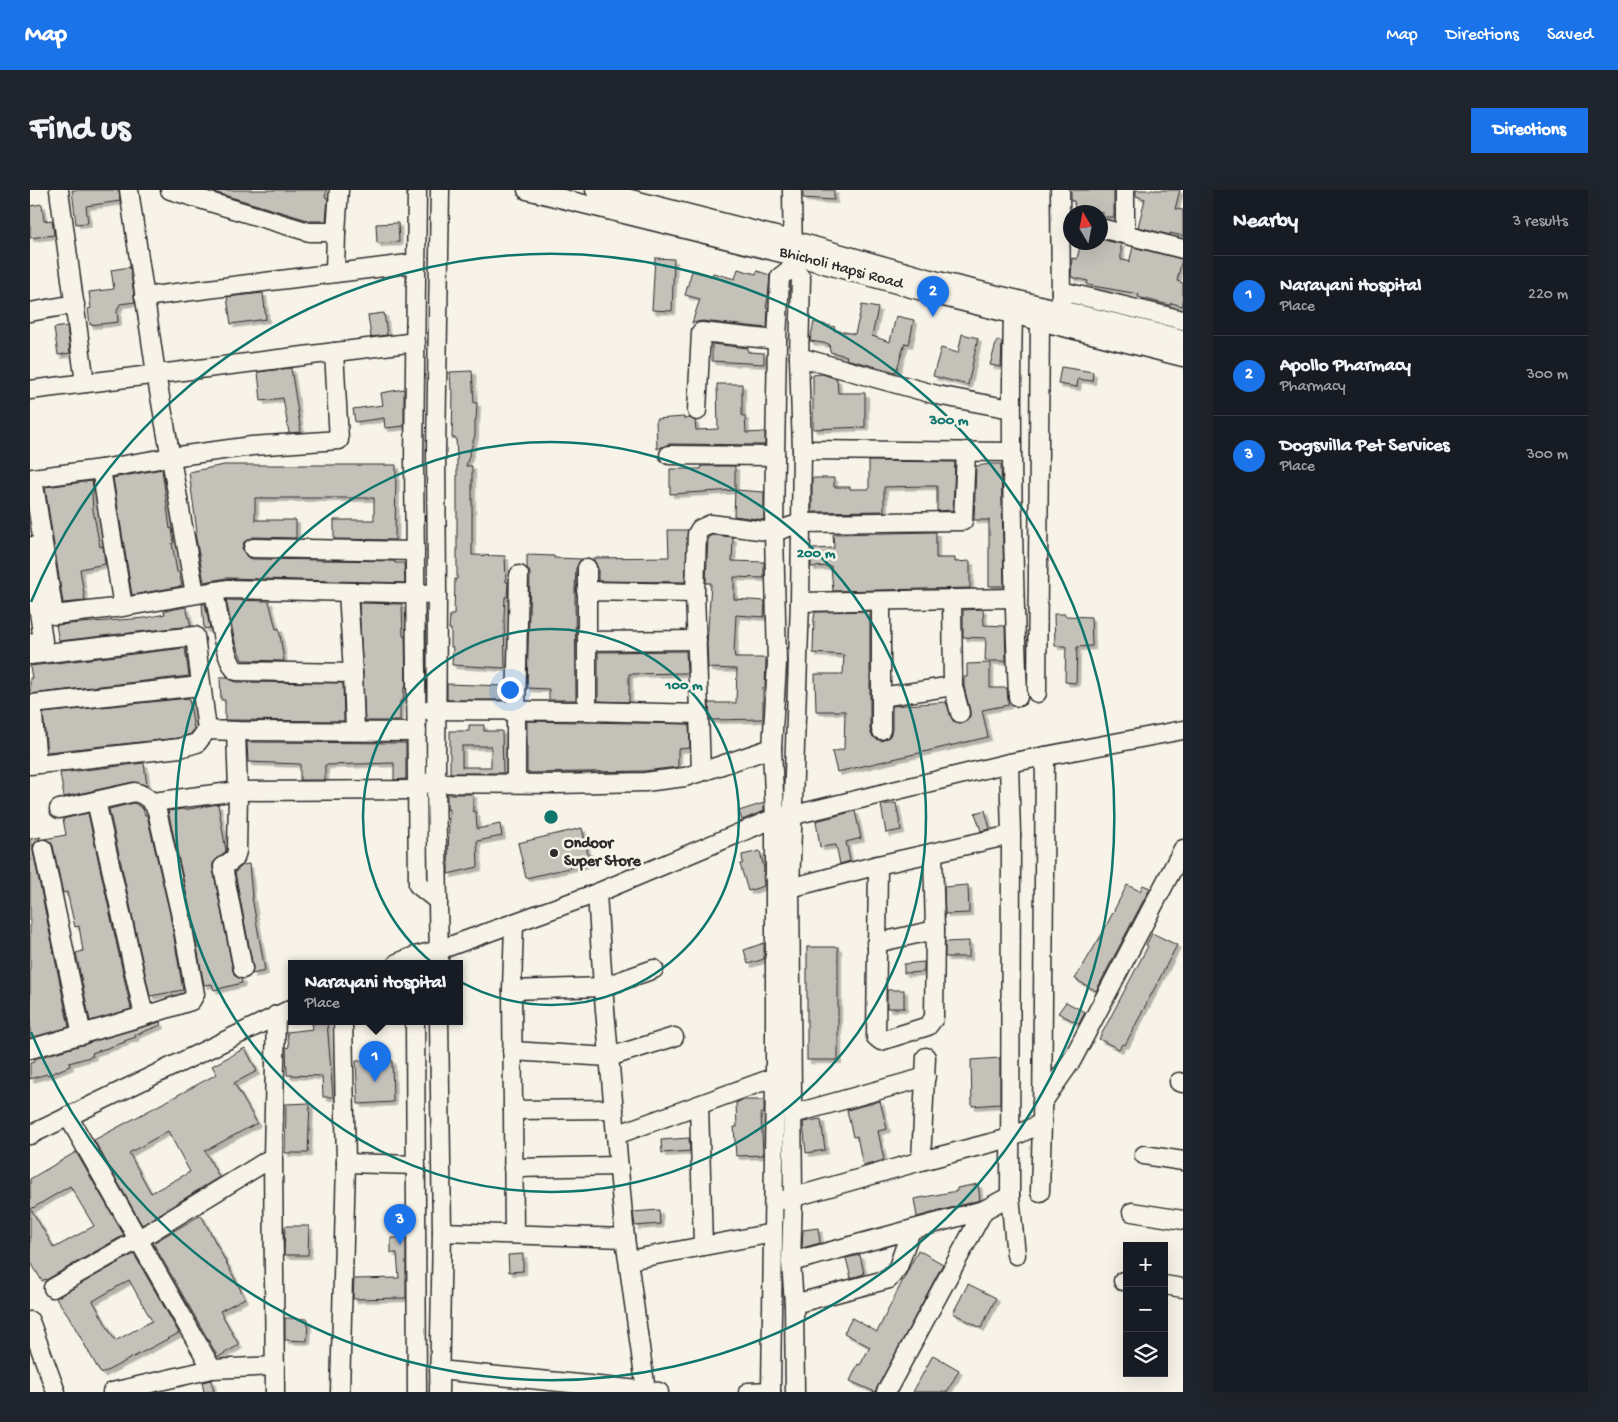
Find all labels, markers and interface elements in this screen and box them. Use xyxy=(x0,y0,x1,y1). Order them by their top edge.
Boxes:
text: Map xyxy=(25,21,67,50)
text: Map xyxy=(1386,25,1418,46)
text: Directions xyxy=(1446,25,1519,46)
text: Saved xyxy=(1547,25,1593,46)
button: Directions xyxy=(1471,108,1588,153)
text: Find us xyxy=(30,110,130,151)
north arrow xyxy=(1063,205,1108,250)
text: Nearby xyxy=(1233,210,1298,235)
text: 3 results xyxy=(1513,213,1568,232)
street label: Bhicholi Hapsi Road xyxy=(776,243,907,295)
text: Narayani Hospital xyxy=(1280,275,1421,298)
pin: 2 xyxy=(917,276,949,317)
text: 1 xyxy=(1246,286,1252,305)
text: 220 m xyxy=(1528,286,1568,305)
text: Place xyxy=(1280,298,1315,317)
text: Apollo Pharmacy xyxy=(1280,355,1411,378)
text: 2 xyxy=(1245,366,1253,385)
text: 300 m xyxy=(1526,366,1568,385)
text: Pharmacy xyxy=(1280,378,1346,397)
text: 300 m xyxy=(928,412,969,430)
text: Dogsvilla Pet Services xyxy=(1280,435,1450,458)
text: 3 xyxy=(1245,446,1253,465)
text: 300 m xyxy=(1526,446,1568,465)
text: Place xyxy=(1280,458,1315,477)
text: 200 m xyxy=(797,545,836,563)
your location xyxy=(497,677,523,703)
text: 100 m xyxy=(664,677,703,695)
centre of rings xyxy=(542,808,560,826)
place label: Ondoor Super Store xyxy=(564,835,641,872)
marker: Ondoor Super Store xyxy=(548,847,560,859)
popup xyxy=(288,960,463,1025)
text: Narayani Hospital xyxy=(305,972,446,995)
text: Place xyxy=(305,995,340,1014)
pin: 1 xyxy=(359,1041,391,1082)
pin: 3 xyxy=(384,1204,416,1245)
map controls xyxy=(1123,1242,1168,1377)
button: + xyxy=(1123,1242,1168,1287)
button: − xyxy=(1123,1287,1168,1332)
button: layers xyxy=(1123,1332,1168,1377)

